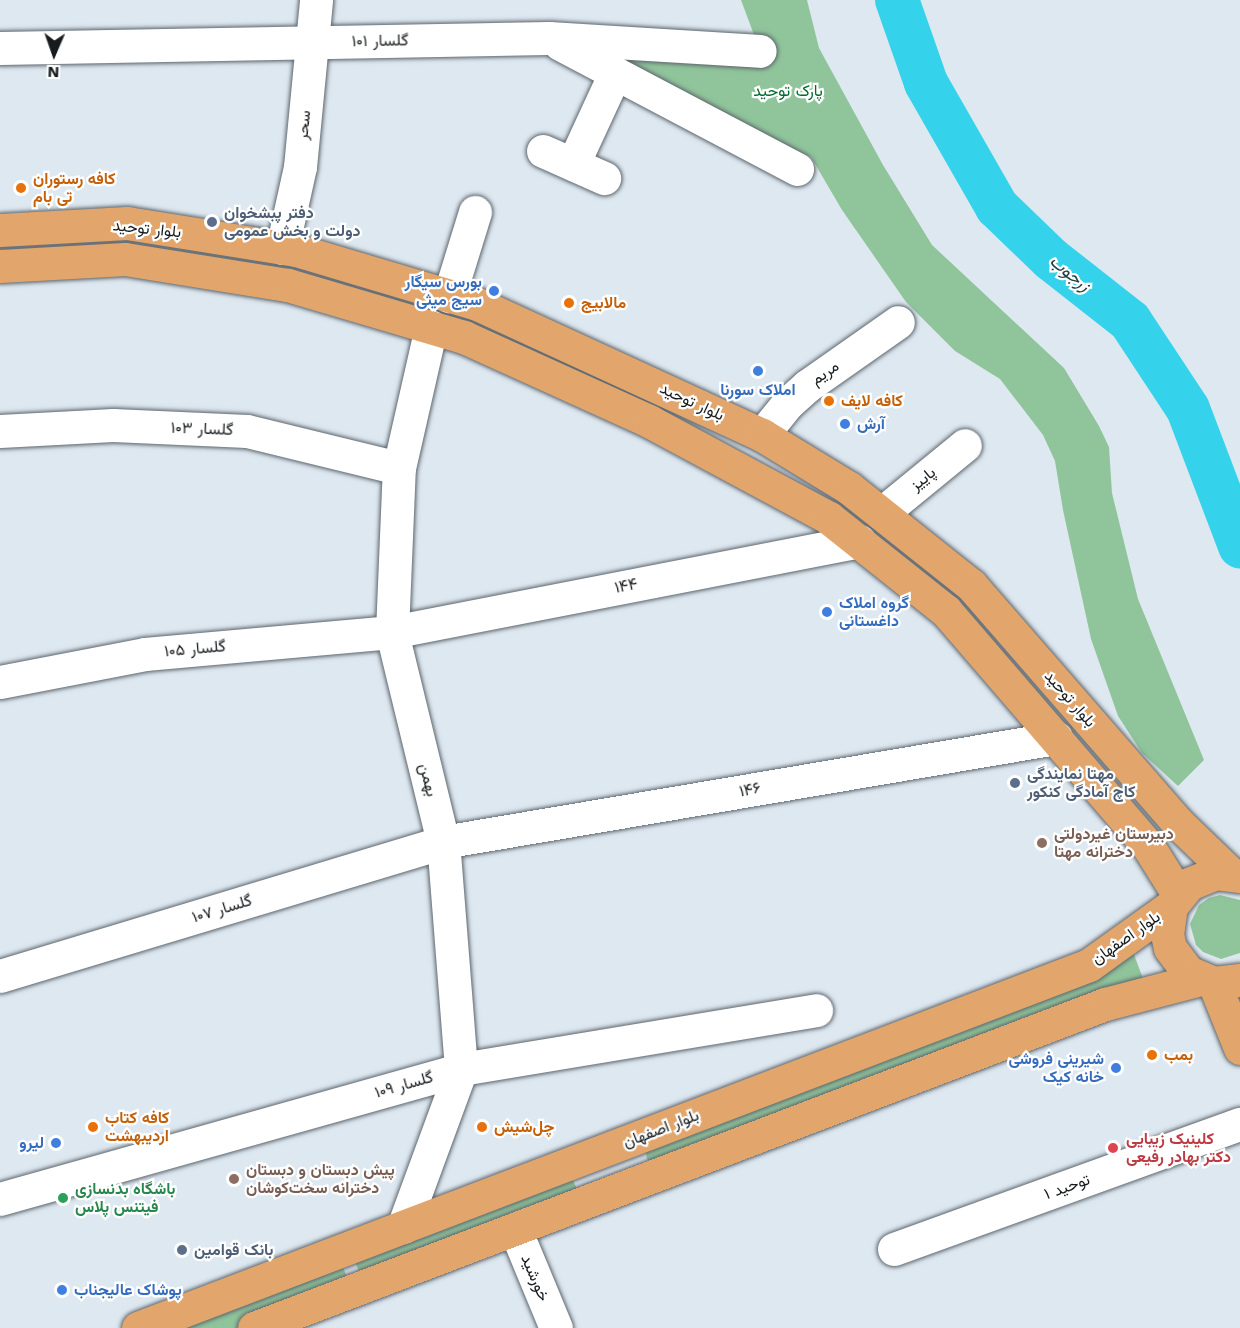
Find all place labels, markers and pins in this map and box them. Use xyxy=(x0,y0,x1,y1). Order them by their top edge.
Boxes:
place label: کافه رستوران تی بام xyxy=(33,169,115,207)
marker: کافه رستوران تی بام xyxy=(14,181,28,195)
place label: دفتر پبشخوان دولت و بخش عمومی xyxy=(224,203,361,241)
marker: دفتر پبشخوان دولت و بخش عمومی xyxy=(205,215,219,229)
place label: بورس سیگار سیج میثی xyxy=(405,272,482,310)
marker: بورس سیگار سیج میثی xyxy=(487,284,501,298)
place label: مالابیج xyxy=(581,293,626,313)
marker: مالابیج xyxy=(562,296,576,310)
marker: املاک سورنا xyxy=(751,364,765,378)
place label: املاک سورنا xyxy=(720,380,796,400)
place label: کافه لایف xyxy=(841,391,903,411)
marker: کافه لایف xyxy=(822,394,836,408)
place label: آرش xyxy=(857,414,885,434)
marker: آرش xyxy=(838,417,852,431)
place label: گروه املاک داغستانی xyxy=(839,593,909,631)
marker: گروه املاک داغستانی xyxy=(820,605,834,619)
place label: مهتا نمایندگی کاچ آمادگی کنکور xyxy=(1027,764,1135,802)
marker: مهتا نمایندگی کاچ آمادگی کنکور xyxy=(1008,776,1022,790)
place label: دبیرستان غیردولتی دخترانه مهتا xyxy=(1054,824,1174,862)
marker: دبیرستان غیردولتی دخترانه مهتا xyxy=(1035,836,1049,850)
place label: بمب xyxy=(1164,1045,1193,1065)
marker: بمب xyxy=(1145,1048,1159,1062)
place label: شیرینی فروشی خانه کیک xyxy=(1009,1049,1104,1087)
marker: شیرینی فروشی خانه کیک xyxy=(1109,1061,1123,1075)
place label: کافه کتاب اردیبهشت xyxy=(105,1108,169,1146)
place label: چل‌شیش xyxy=(494,1117,554,1137)
marker: کافه کتاب اردیبهشت xyxy=(86,1120,100,1134)
marker: چل‌شیش xyxy=(475,1120,489,1134)
place label: کلینیک زیبایی دکتر بهادر رفیعی xyxy=(1126,1129,1231,1167)
place label: لیرو xyxy=(19,1133,44,1153)
marker: لیرو xyxy=(49,1136,63,1150)
marker: کلینیک زیبایی دکتر بهادر رفیعی xyxy=(1104,1139,1122,1157)
place label: پیش دبستان و دبستان دخترانه سخت‌کوشان xyxy=(246,1160,395,1198)
marker: پیش دبستان و دبستان دخترانه سخت‌کوشان xyxy=(227,1172,241,1186)
place label: باشگاه بدنسازی فیتنس پلاس xyxy=(75,1179,175,1217)
marker: باشگاه بدنسازی فیتنس پلاس xyxy=(56,1191,70,1205)
place label: بانک قوامین xyxy=(194,1240,273,1260)
marker: بانک قوامین xyxy=(175,1243,189,1257)
place label: پوشاک عالیجناب xyxy=(74,1280,182,1300)
marker: پوشاک عالیجناب xyxy=(55,1283,69,1297)

